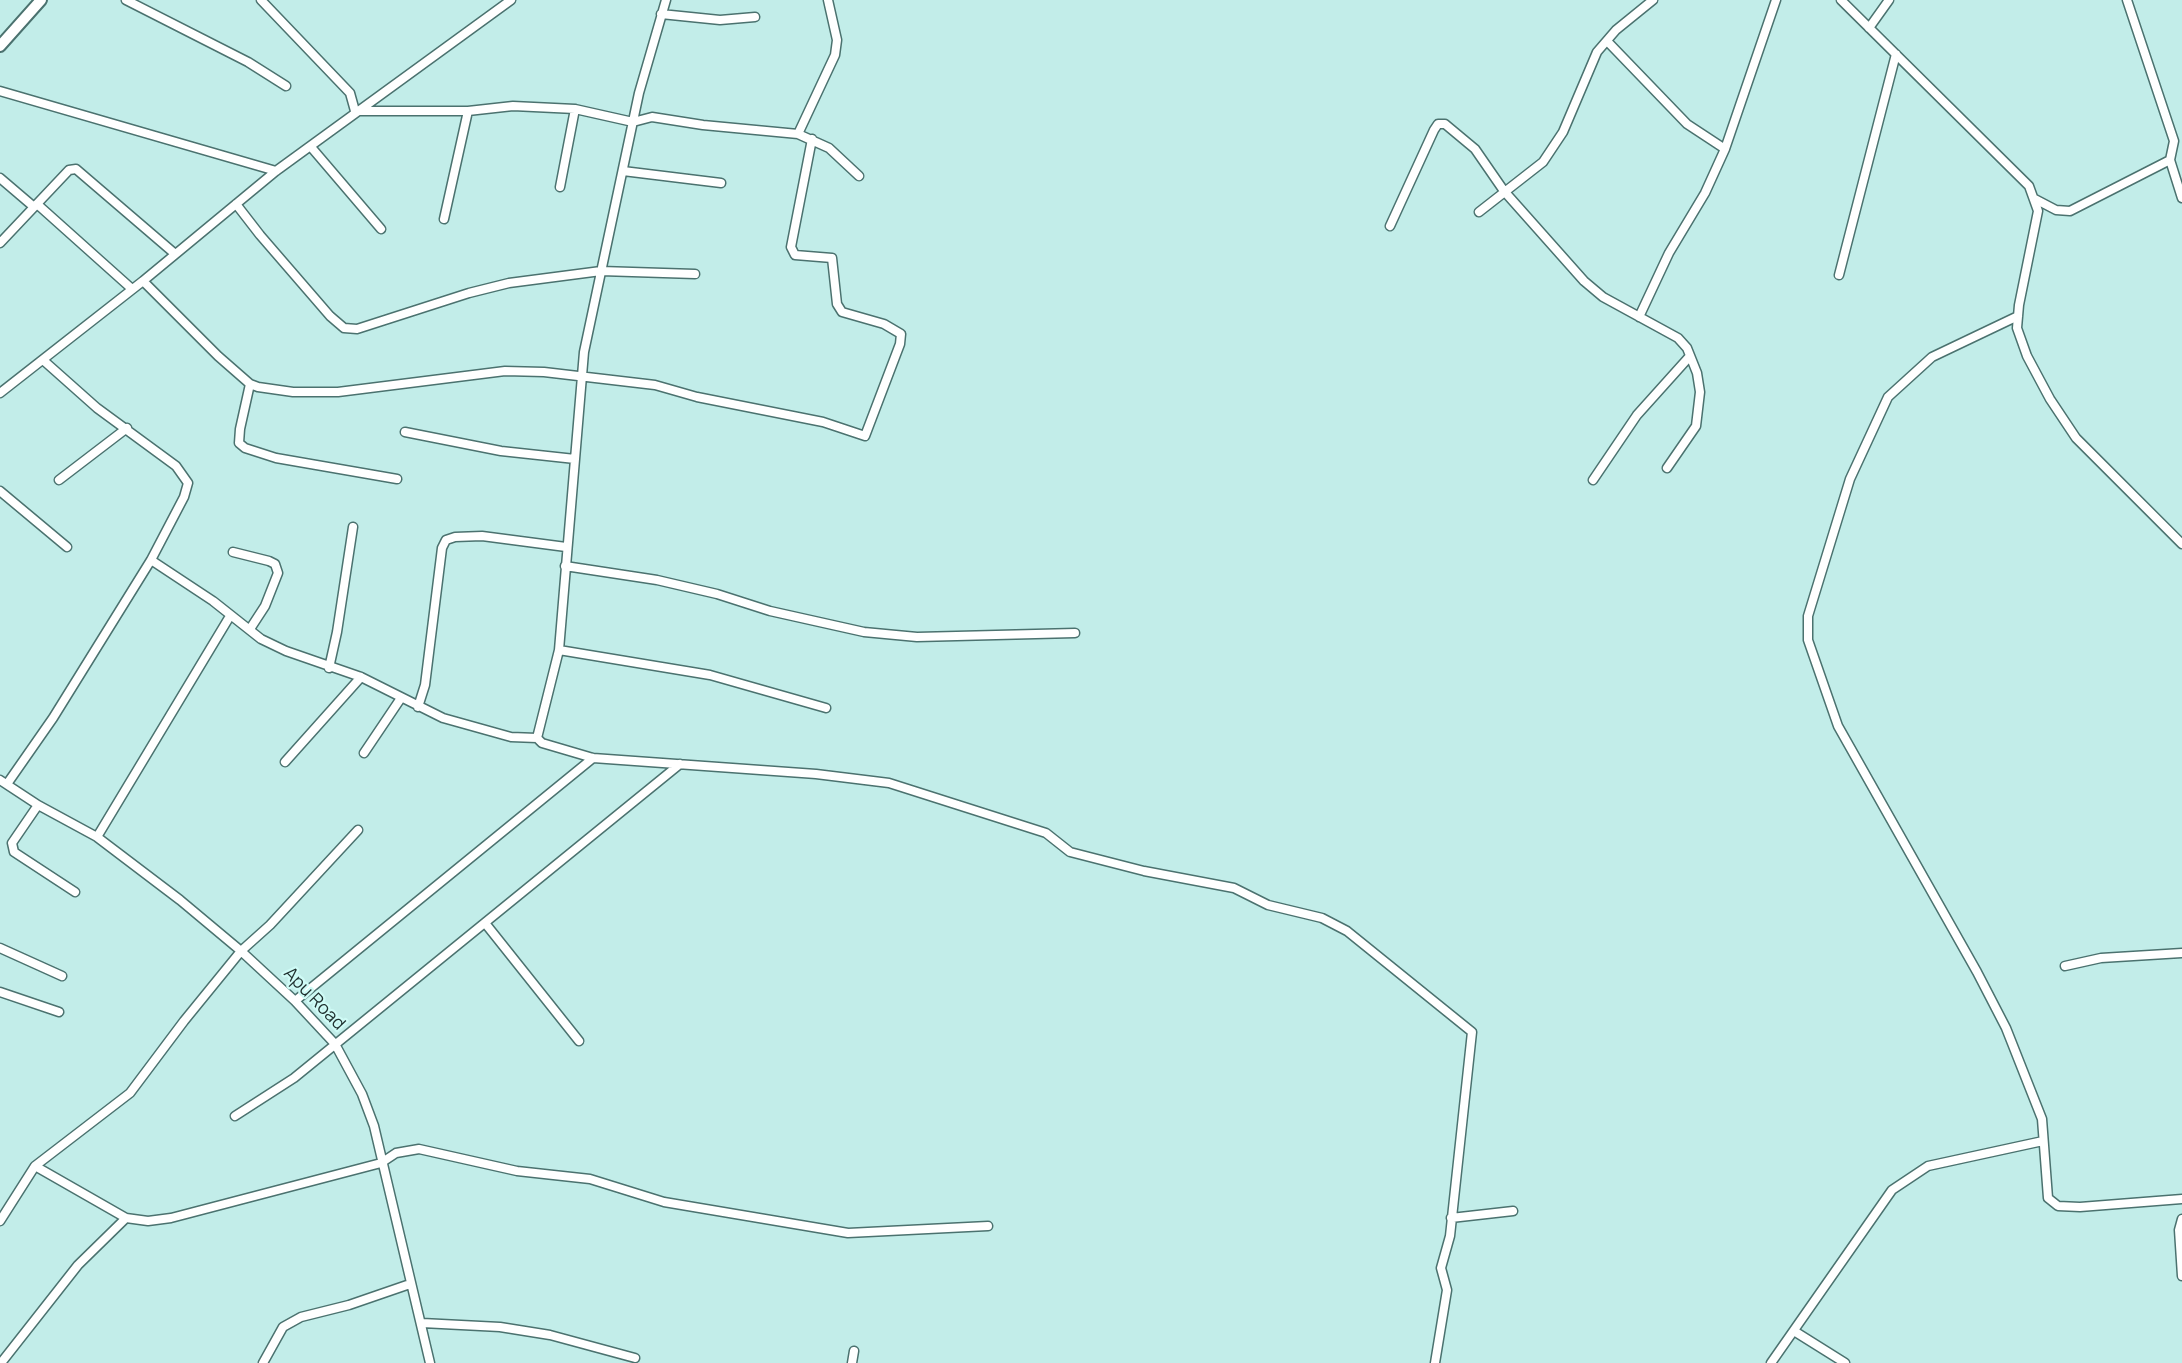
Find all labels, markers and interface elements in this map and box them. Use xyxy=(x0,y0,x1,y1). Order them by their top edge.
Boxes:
street label: Apu Road xyxy=(279,963,349,1035)

